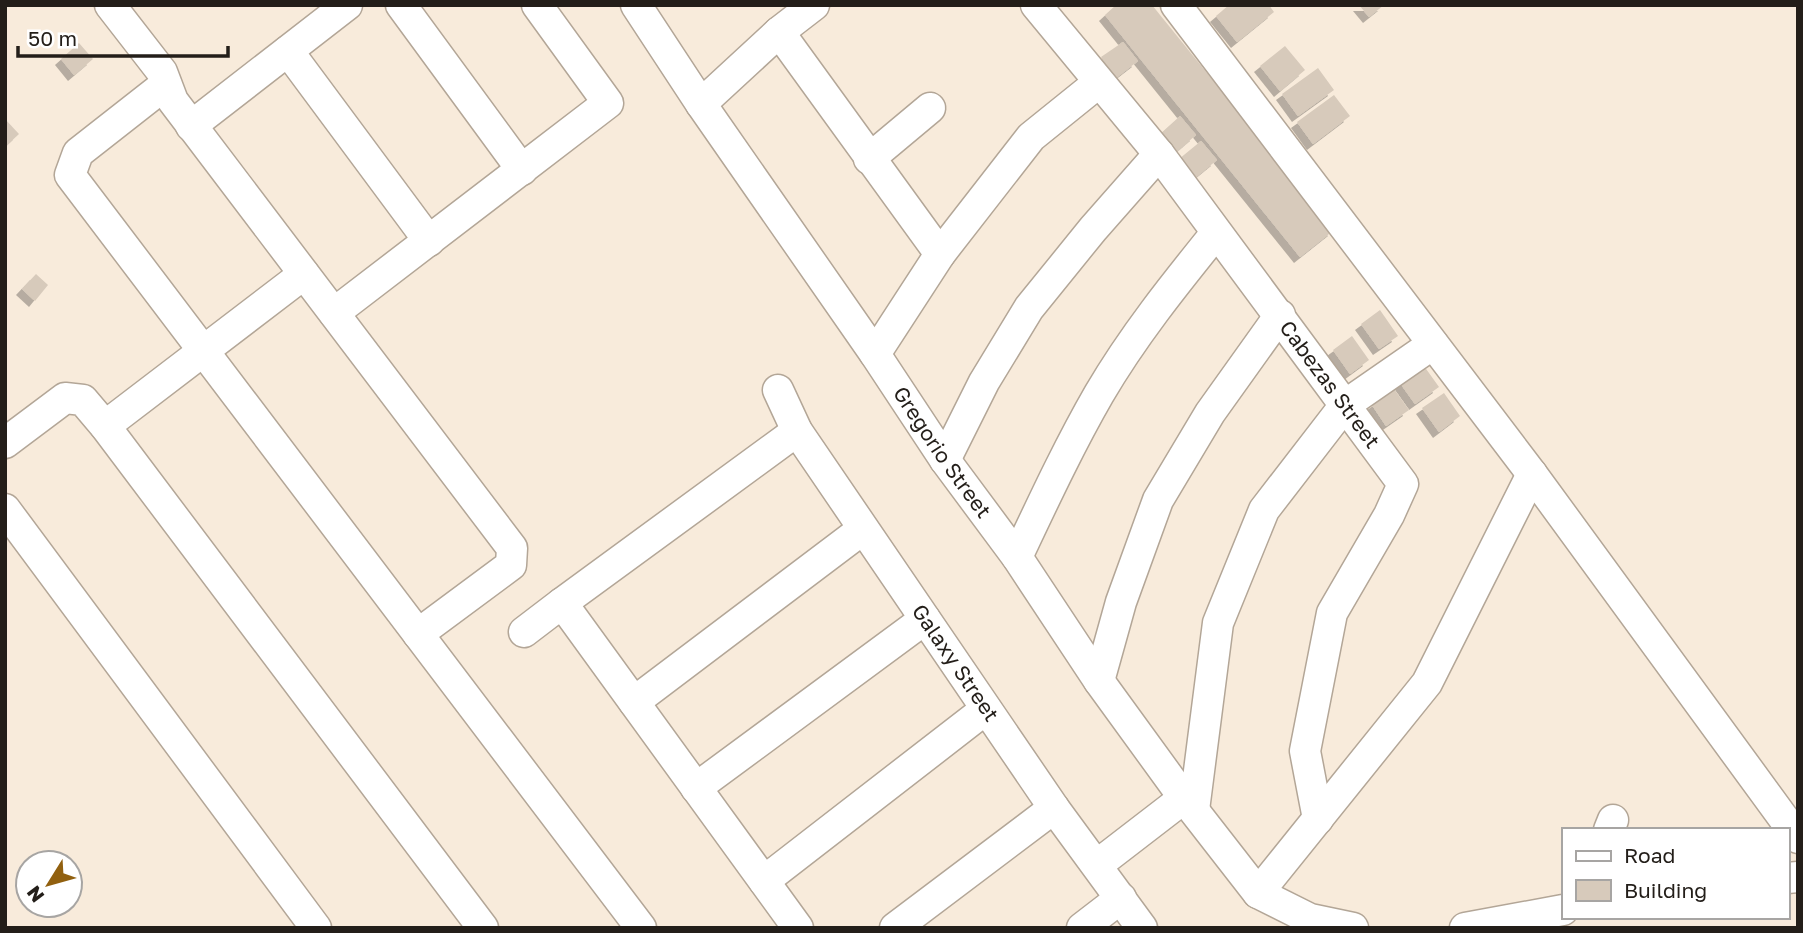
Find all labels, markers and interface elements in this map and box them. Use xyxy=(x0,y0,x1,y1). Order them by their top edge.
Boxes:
scale bar xyxy=(18,14,228,58)
text: 50 m xyxy=(28,25,77,51)
street label: Cabezas Street xyxy=(1275,315,1386,453)
street label: Gregorio Street xyxy=(888,381,997,523)
street label: Galaxy Street xyxy=(907,599,1005,726)
legend xyxy=(1562,828,1789,919)
text: Road xyxy=(1624,842,1675,868)
north arrow xyxy=(14,849,84,919)
text: Building xyxy=(1624,877,1707,903)
text: N xyxy=(21,882,49,907)

